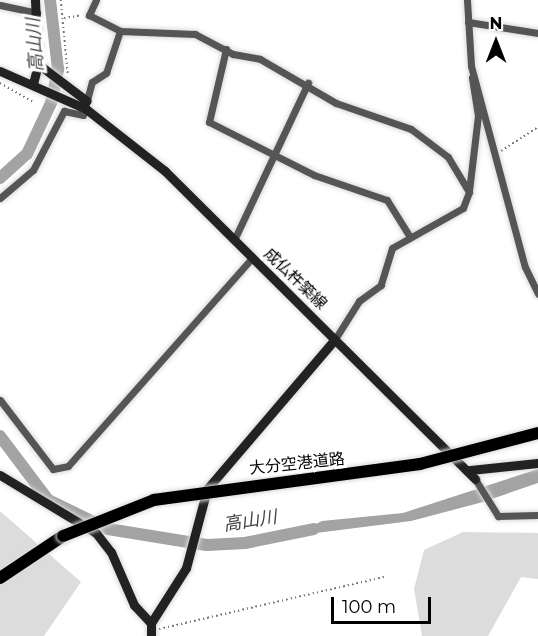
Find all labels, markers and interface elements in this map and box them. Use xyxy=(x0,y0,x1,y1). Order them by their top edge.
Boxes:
north arrow xyxy=(466,12,526,72)
text: N xyxy=(490,14,502,33)
water label: 高山川 xyxy=(22,17,48,73)
street label: 成仏杵築線 xyxy=(260,244,330,314)
street label: 大分空港道路 xyxy=(248,449,346,479)
water label: 高山川 xyxy=(222,506,278,536)
scale bar xyxy=(334,585,434,623)
text: 100 m xyxy=(342,596,396,618)

